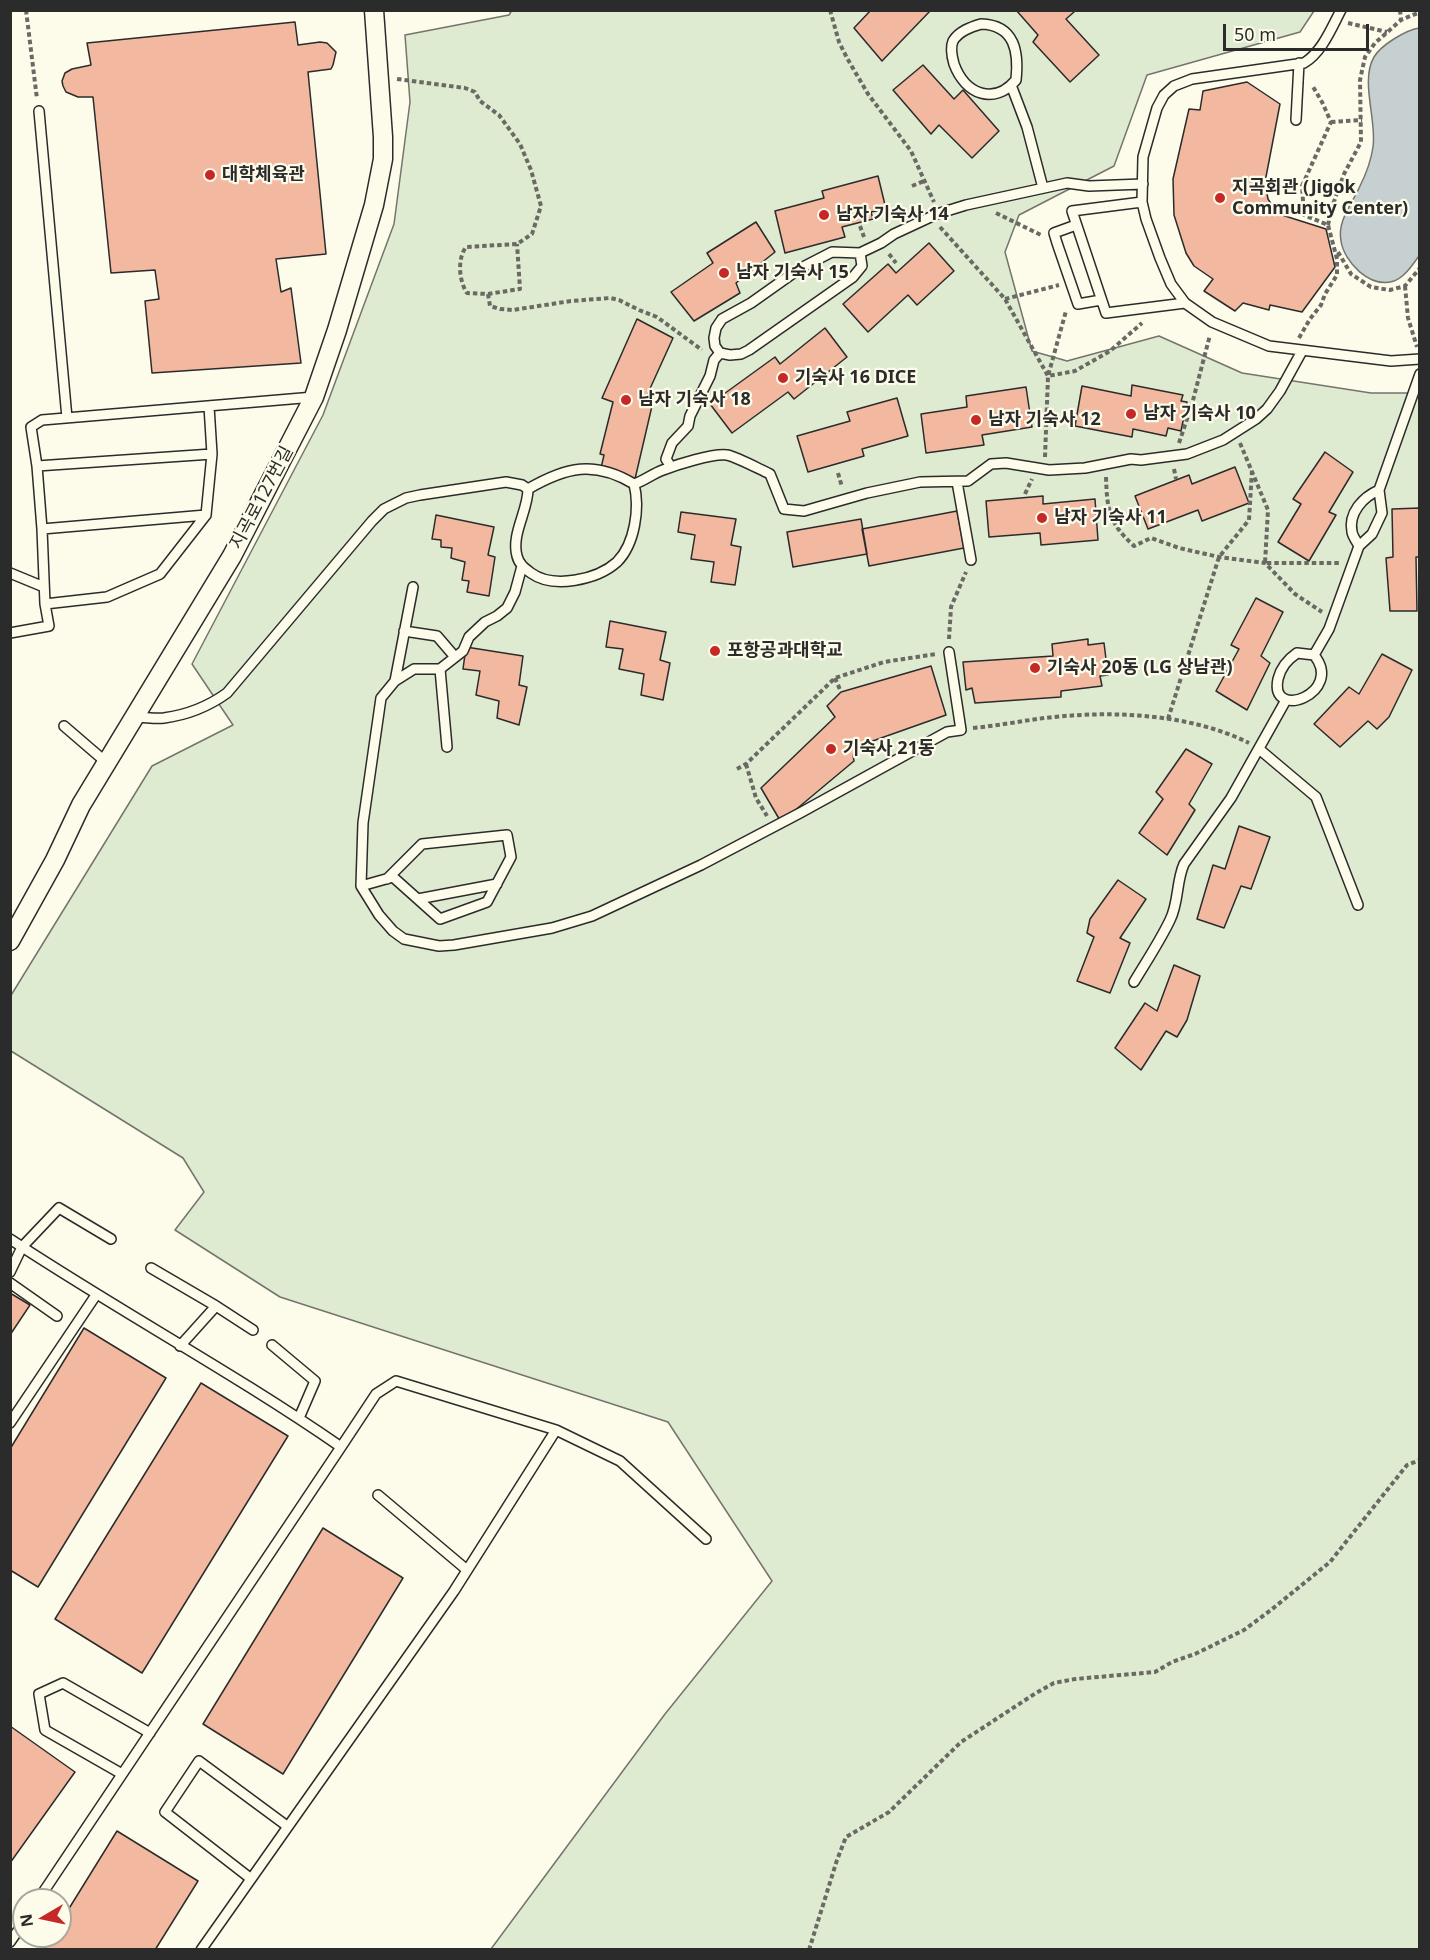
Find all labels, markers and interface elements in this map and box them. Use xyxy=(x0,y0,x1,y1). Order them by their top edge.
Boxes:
scale bar xyxy=(1226,12,1372,50)
text: 50 m xyxy=(1234,22,1276,46)
place label: 대학체육관 xyxy=(222,164,305,186)
marker: 대학체육관 xyxy=(203,168,217,182)
place label: 지곡회관 (Jigok Community Center) xyxy=(1232,177,1408,219)
marker: 지곡회관 (Jigok Community Center) xyxy=(1213,191,1227,205)
place label: 남자 기숙사 14 xyxy=(836,204,949,226)
marker: 남자 기숙사 14 xyxy=(817,208,831,222)
place label: 남자 기숙사 15 xyxy=(736,262,849,284)
marker: 남자 기숙사 15 xyxy=(717,266,731,280)
place label: 기숙사 16 DICE xyxy=(795,367,916,389)
marker: 기숙사 16 DICE xyxy=(776,371,790,385)
place label: 남자 기숙사 18 xyxy=(638,389,751,411)
marker: 남자 기숙사 18 xyxy=(619,393,633,407)
place label: 남자 기숙사 10 xyxy=(1143,403,1256,425)
marker: 남자 기숙사 10 xyxy=(1124,407,1138,421)
place label: 남자 기숙사 12 xyxy=(988,409,1101,431)
marker: 남자 기숙사 12 xyxy=(969,413,983,427)
street label: 지곡로127번길 xyxy=(226,443,298,553)
place label: 남자 기숙사 11 xyxy=(1054,507,1167,529)
marker: 남자 기숙사 11 xyxy=(1035,511,1049,525)
place label: 포항공과대학교 xyxy=(727,640,843,662)
marker: 포항공과대학교 xyxy=(708,644,722,658)
place label: 기숙사 20동 (LG 상남관) xyxy=(1047,657,1232,679)
marker: 기숙사 20동 (LG 상남관) xyxy=(1028,661,1042,675)
place label: 기숙사 21동 xyxy=(843,738,935,760)
marker: 기숙사 21동 xyxy=(824,742,838,756)
north arrow xyxy=(12,1888,72,1948)
text: N xyxy=(14,1912,38,1929)

